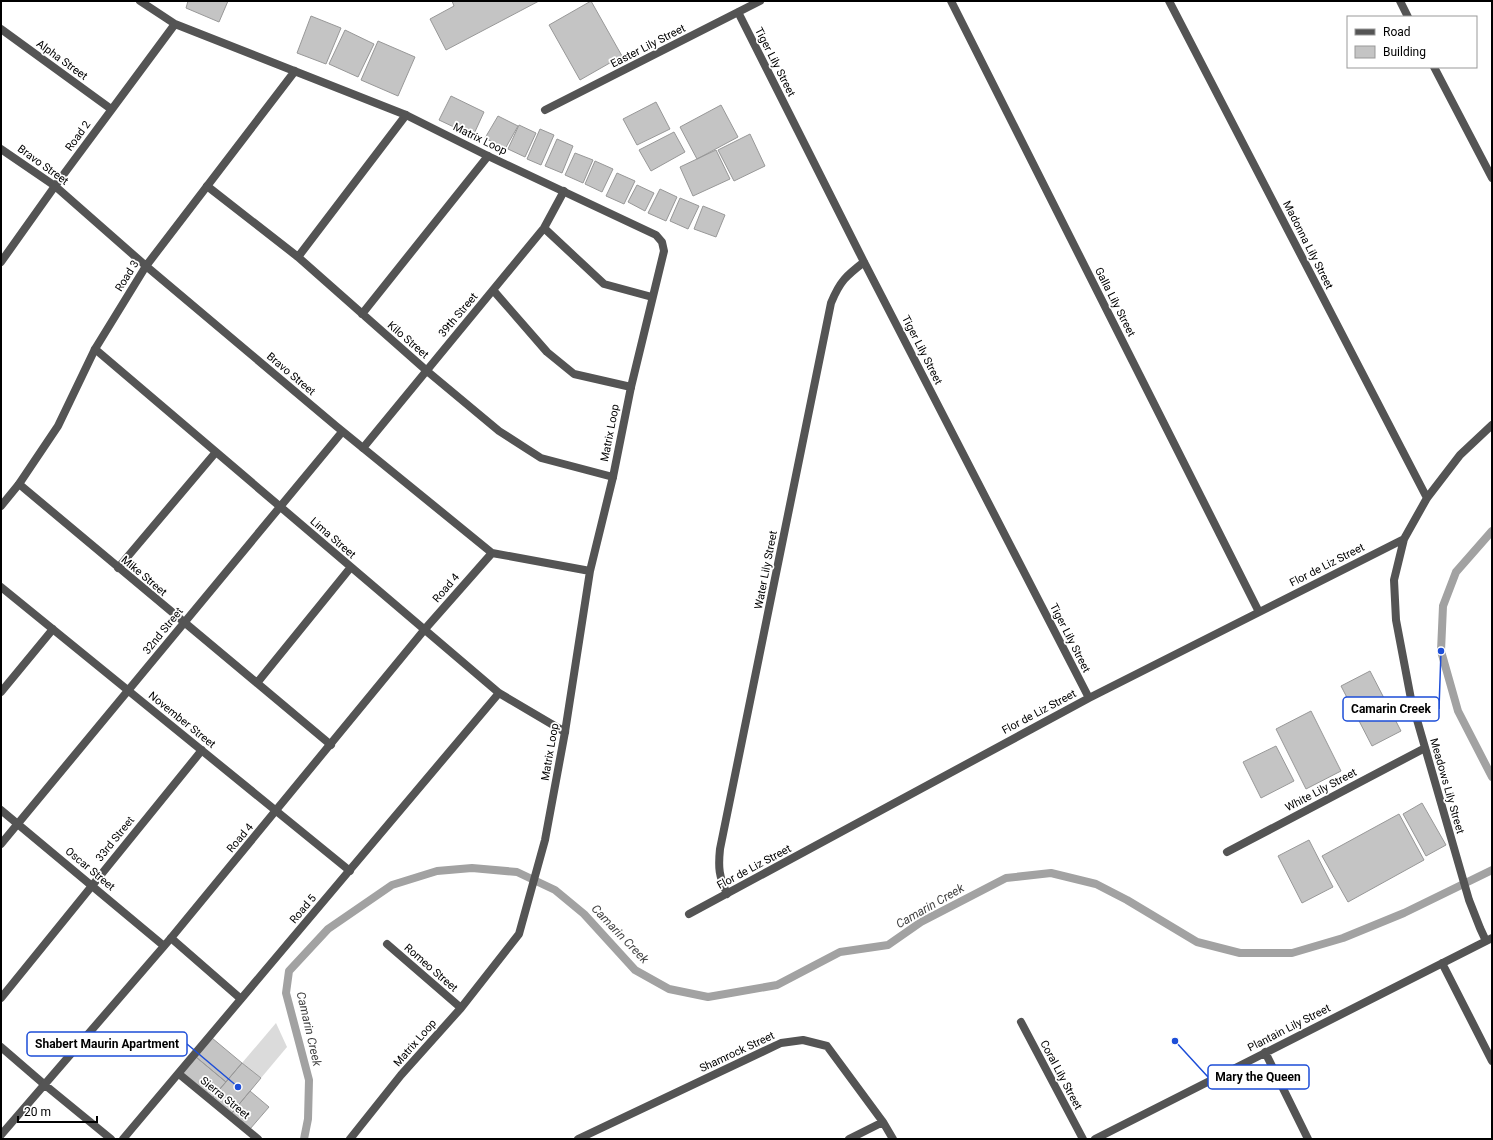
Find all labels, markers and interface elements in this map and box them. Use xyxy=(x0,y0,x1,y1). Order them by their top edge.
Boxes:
legend xyxy=(1347,16,1477,68)
street label: Easter Lily Street xyxy=(609,21,688,70)
street label: Tiger Lily Street xyxy=(752,25,798,99)
text: Road xyxy=(1383,25,1411,39)
street label: Alpha Street xyxy=(34,37,90,83)
text: Building xyxy=(1383,45,1426,59)
street label: Road 2 xyxy=(63,118,93,154)
street label: Matrix Loop xyxy=(451,120,509,158)
street label: Bravo Street xyxy=(15,142,71,188)
street label: Madonna Lily Street xyxy=(1280,199,1336,292)
street label: Road 3 xyxy=(112,258,142,294)
street label: Galla Lily Street xyxy=(1092,265,1138,339)
street label: 39th Street xyxy=(436,290,481,340)
street label: Tiger Lily Street xyxy=(899,313,945,387)
street label: Kilo Street xyxy=(385,319,432,362)
street label: Bravo Street xyxy=(264,350,318,398)
street label: Matrix Loop xyxy=(598,403,622,463)
street label: Lima Street xyxy=(308,515,359,562)
street label: Water Lily Street xyxy=(752,529,780,610)
street label: Flor de Liz Street xyxy=(1287,540,1367,589)
street label: Mike Street xyxy=(119,553,170,599)
street label: Road 4 xyxy=(430,571,462,605)
street label: Tiger Lily Street xyxy=(1047,601,1093,675)
street label: 32nd Street xyxy=(140,605,186,657)
street label: Flor de Liz Street xyxy=(1000,687,1079,737)
street label: November Street xyxy=(146,689,218,751)
callout: Camarin Creek xyxy=(1343,697,1439,721)
text: Camarin Creek xyxy=(1351,702,1432,716)
street label: Matrix Loop xyxy=(539,722,561,782)
street label: Meadows Lily Street xyxy=(1427,737,1467,836)
street label: White Lily Street xyxy=(1283,766,1359,814)
street label: 33rd Street xyxy=(93,814,137,864)
street label: Road 4 xyxy=(224,821,256,855)
street label: Flor de Liz Street xyxy=(715,842,794,892)
street label: Oscar Street xyxy=(63,845,118,894)
water label: Camarin Creek xyxy=(893,880,967,931)
street label: Road 5 xyxy=(287,892,319,926)
water label: Camarin Creek xyxy=(588,902,652,967)
street label: Romeo Street xyxy=(402,941,461,995)
water label: Camarin Creek xyxy=(294,990,325,1069)
street label: Plantain Lily Street xyxy=(1246,1001,1333,1054)
street label: Matrix Loop xyxy=(391,1017,439,1069)
street label: Shamrock Street xyxy=(697,1029,777,1075)
callout: Shabert Maurin Apartment xyxy=(27,1032,187,1056)
text: Shabert Maurin Apartment xyxy=(35,1037,179,1051)
street label: Coral Lily Street xyxy=(1037,1038,1085,1112)
callout: Mary the Queen xyxy=(1208,1065,1309,1089)
text: Mary the Queen xyxy=(1215,1070,1301,1084)
street label: Sierra Street xyxy=(198,1074,253,1122)
scale bar xyxy=(18,1098,97,1124)
text: 20 m xyxy=(24,1105,51,1119)

